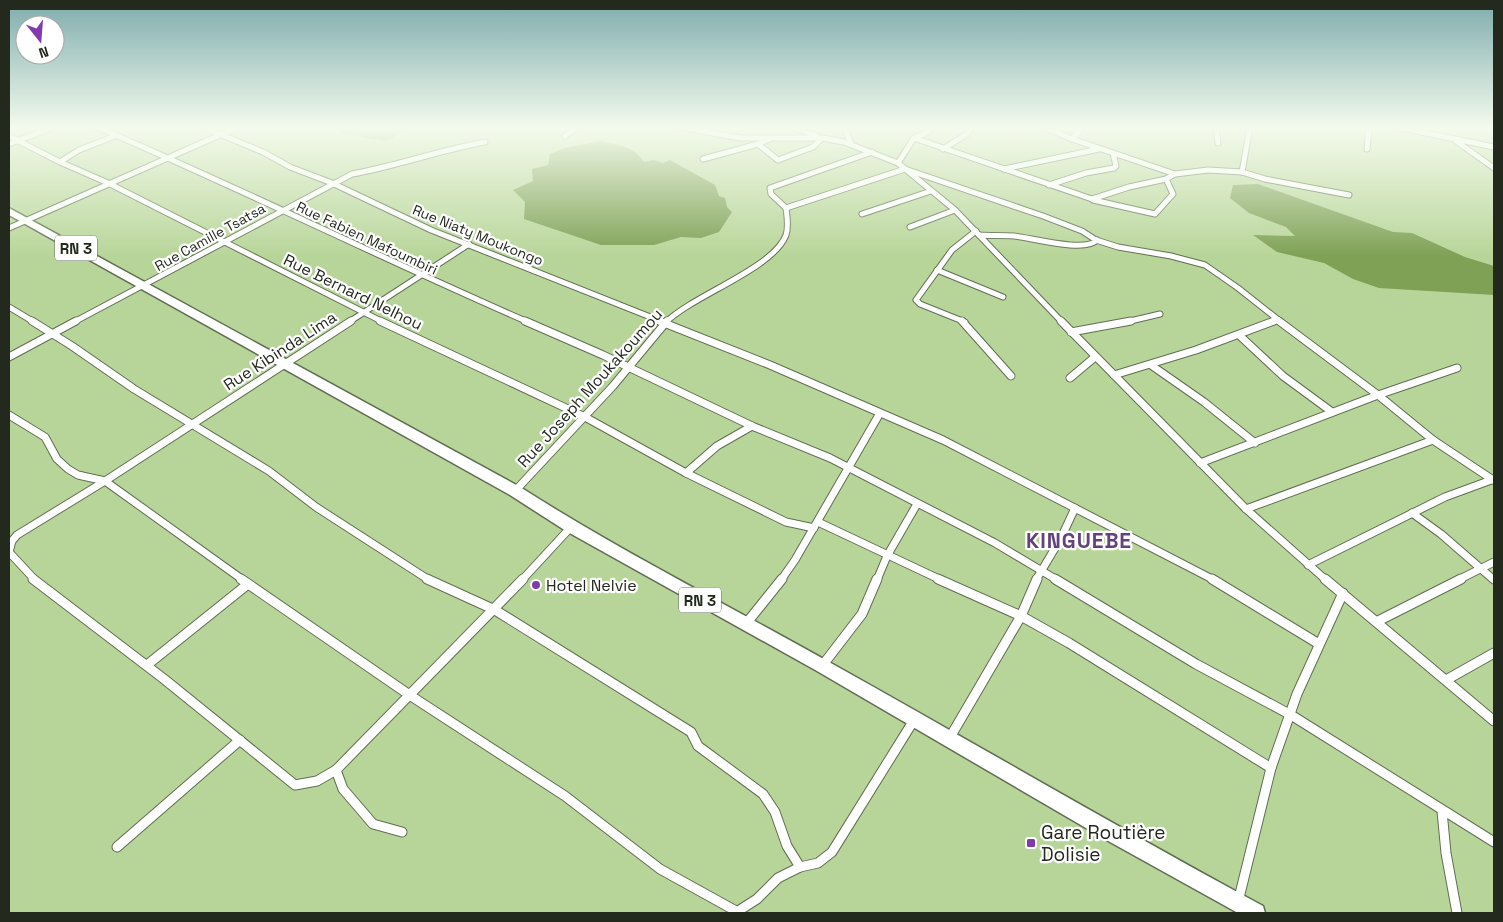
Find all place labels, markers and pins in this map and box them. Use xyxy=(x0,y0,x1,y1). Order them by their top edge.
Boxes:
place label: Hotel Nelvie xyxy=(546,575,637,596)
marker: Hotel Nelvie xyxy=(530,579,542,591)
place label: Gare Routière Dolisie xyxy=(1041,820,1166,867)
marker: Gare Routière Dolisie xyxy=(1025,837,1037,849)

